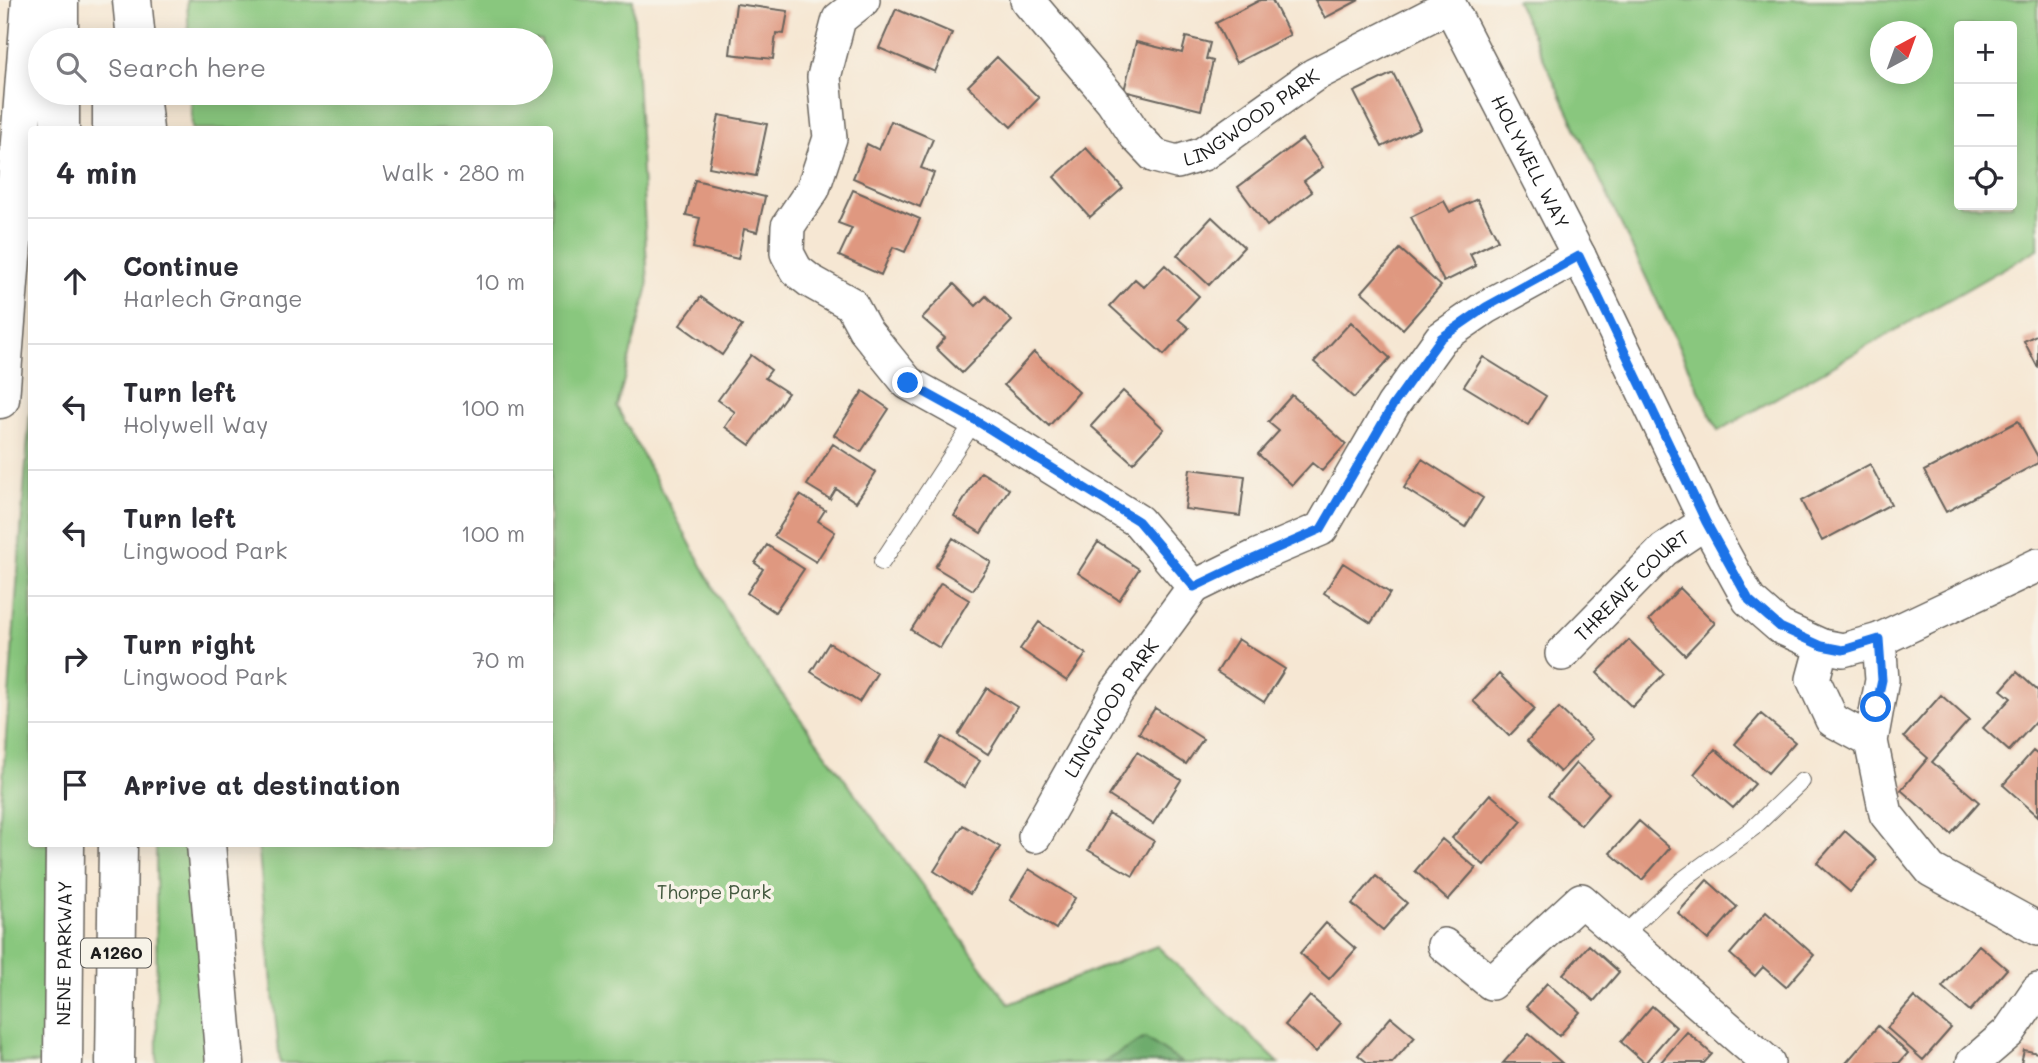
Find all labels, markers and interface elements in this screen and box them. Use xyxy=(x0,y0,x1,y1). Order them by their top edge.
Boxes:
north arrow xyxy=(1870,21,1933,84)
map controls xyxy=(1954,21,2017,210)
button: + xyxy=(1954,21,2017,84)
search box xyxy=(28,28,553,105)
icon: search xyxy=(52,48,90,86)
text: Search here xyxy=(108,50,266,84)
street label: LINGWOOD PARK xyxy=(1180,62,1324,171)
button: − xyxy=(1954,84,2017,147)
street label: HOLYWELL WAY xyxy=(1486,90,1576,233)
button: locate xyxy=(1954,147,2017,210)
text: 4 min xyxy=(56,152,137,192)
text: Walk · 280 m xyxy=(381,157,525,187)
text: Continue xyxy=(123,249,239,283)
icon: ahead xyxy=(56,262,94,300)
text: 10 m xyxy=(475,266,525,296)
text: Harlech Grange xyxy=(123,283,302,313)
route end xyxy=(892,367,923,398)
text: Turn left xyxy=(123,375,236,409)
icon: left xyxy=(56,388,94,426)
text: 100 m xyxy=(461,392,525,422)
text: Holywell Way xyxy=(123,409,268,439)
text: Turn left xyxy=(123,501,236,535)
icon: left xyxy=(56,514,94,552)
text: 100 m xyxy=(461,518,525,548)
street label: THREAVE COURT xyxy=(1569,524,1694,646)
text: Lingwood Park xyxy=(123,535,287,565)
text: Turn right xyxy=(123,627,256,661)
street label: LINGWOOD PARK xyxy=(1058,633,1164,782)
icon: right xyxy=(56,640,94,678)
text: 70 m xyxy=(472,644,525,674)
text: Lingwood Park xyxy=(123,661,287,691)
route start xyxy=(1860,691,1891,722)
icon: arrive xyxy=(56,766,94,804)
text: Arrive at destination xyxy=(123,768,400,802)
park label: Thorpe Park xyxy=(657,879,771,904)
street label: NENE PARKWAY xyxy=(50,880,77,1026)
road number: A1260 xyxy=(81,938,151,968)

